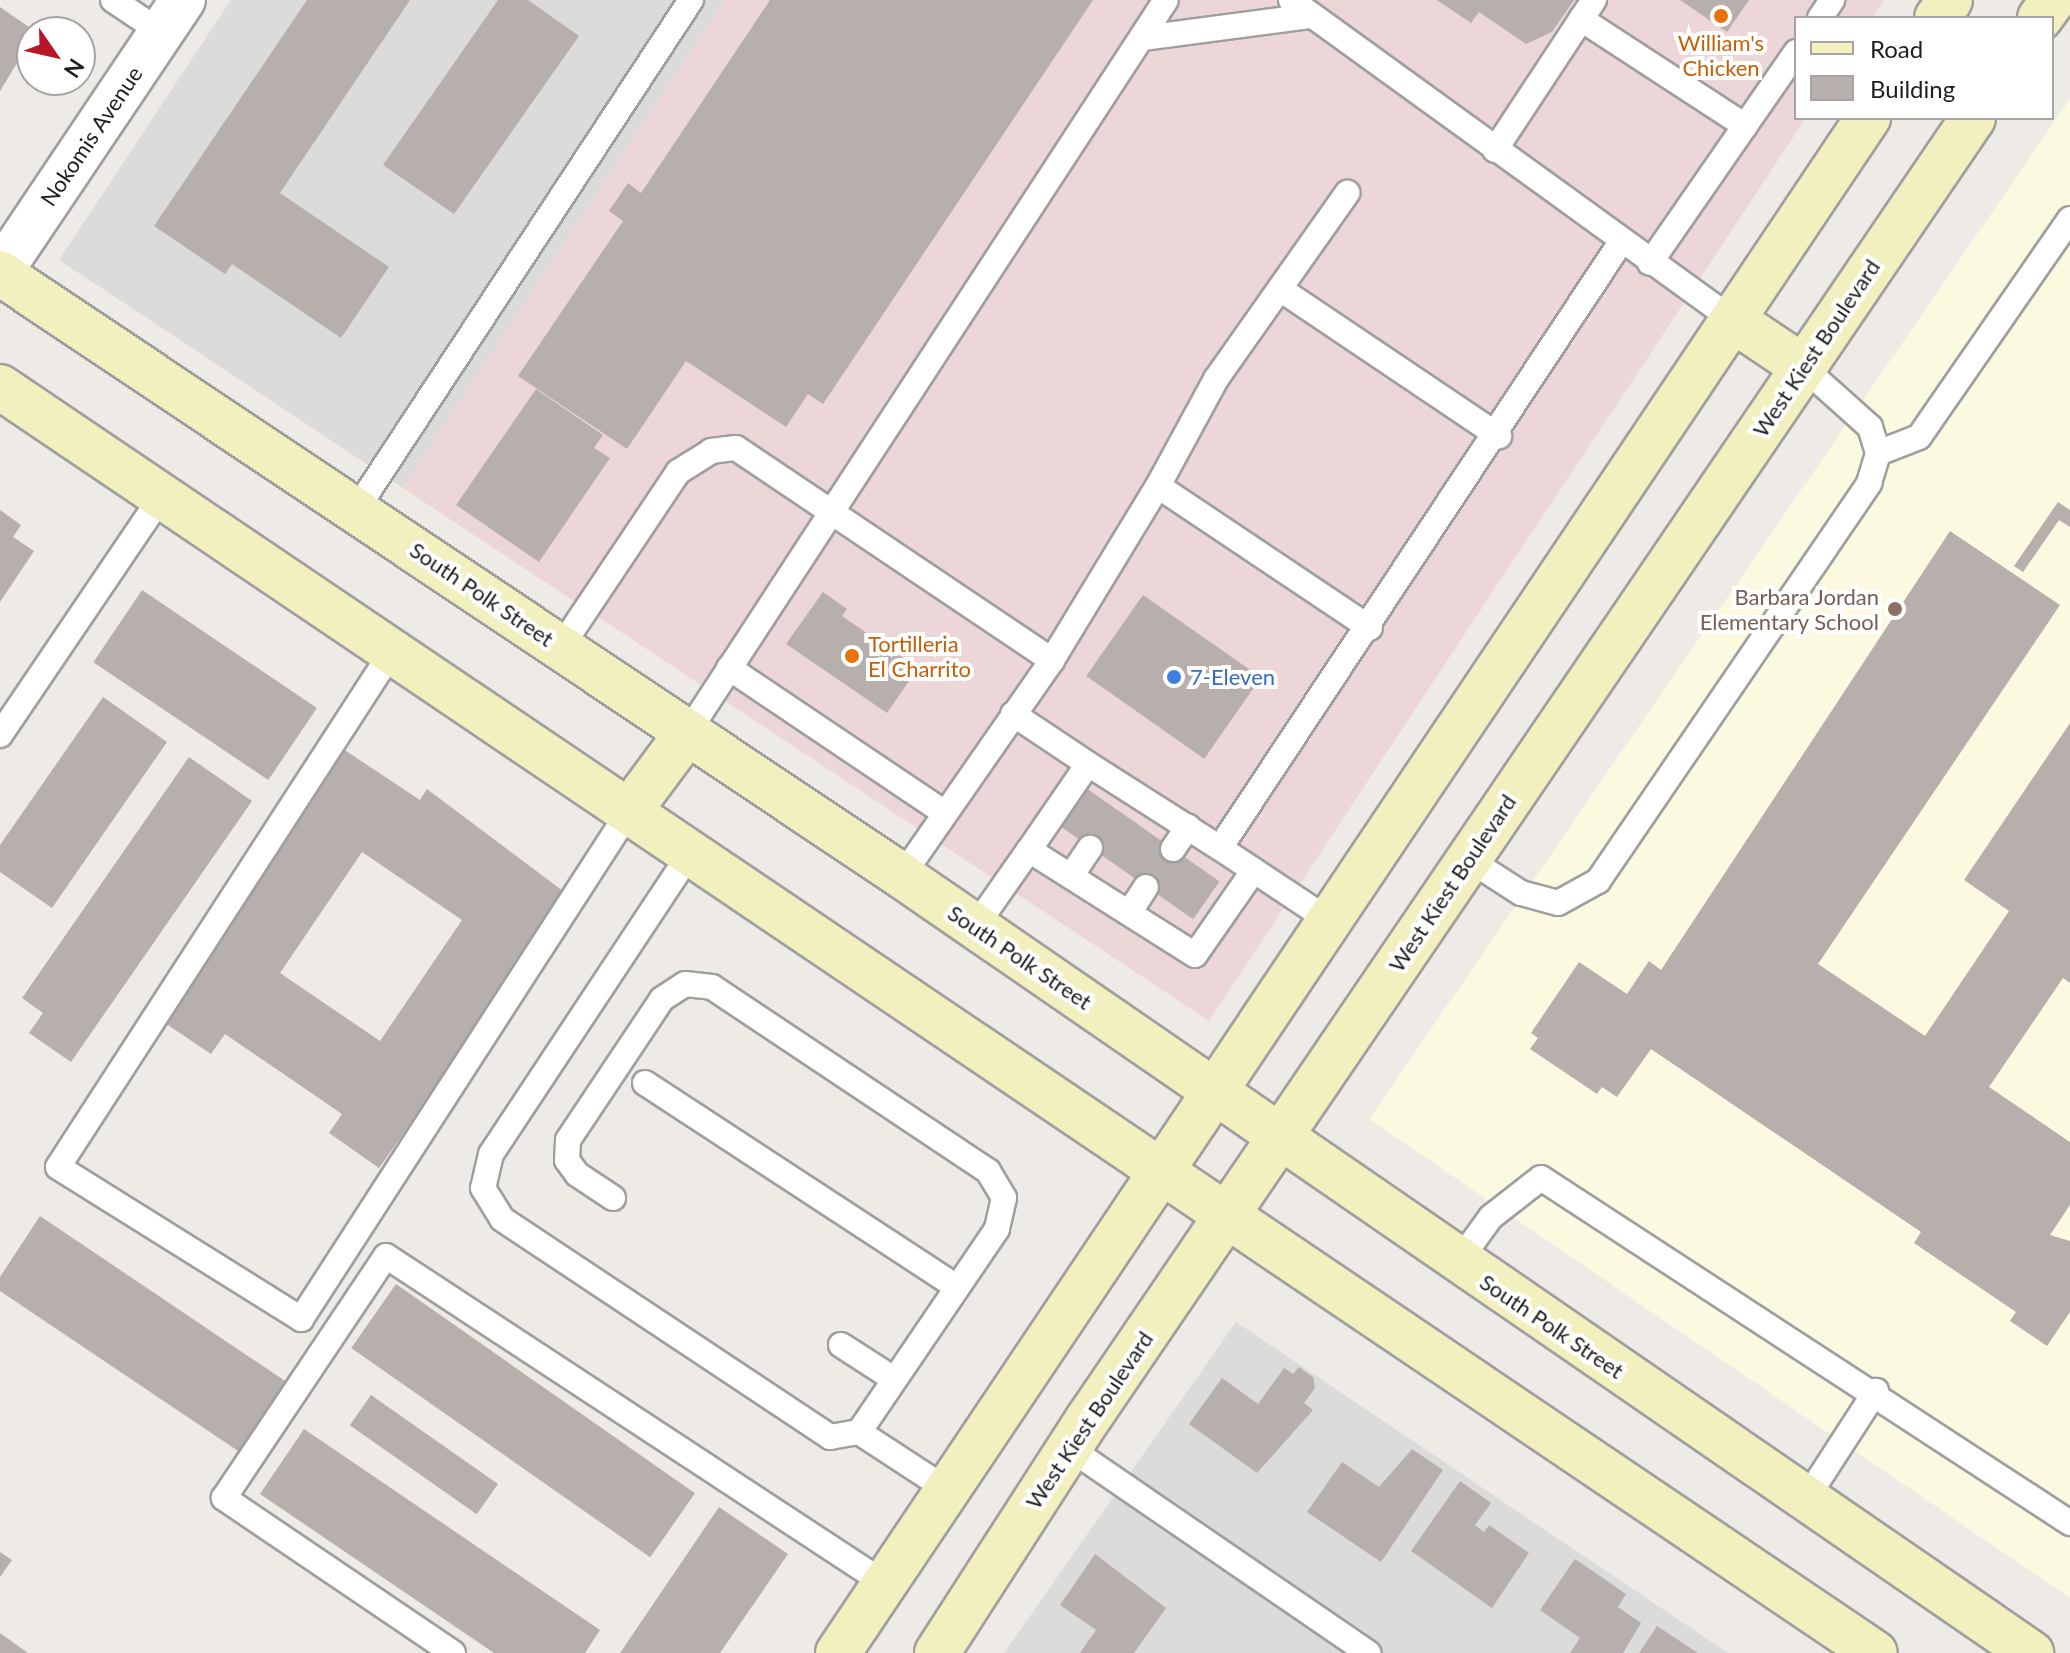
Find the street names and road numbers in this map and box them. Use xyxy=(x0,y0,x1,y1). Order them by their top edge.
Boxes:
street label: Nokomis Avenue xyxy=(34,61,148,211)
street label: West Kiest Boulevard xyxy=(1747,254,1885,442)
street label: South Polk Street xyxy=(405,536,559,652)
street label: West Kiest Boulevard xyxy=(1383,789,1521,977)
street label: South Polk Street xyxy=(943,899,1097,1015)
street label: South Polk Street xyxy=(1475,1268,1629,1384)
street label: West Kiest Boulevard xyxy=(1020,1326,1158,1514)

